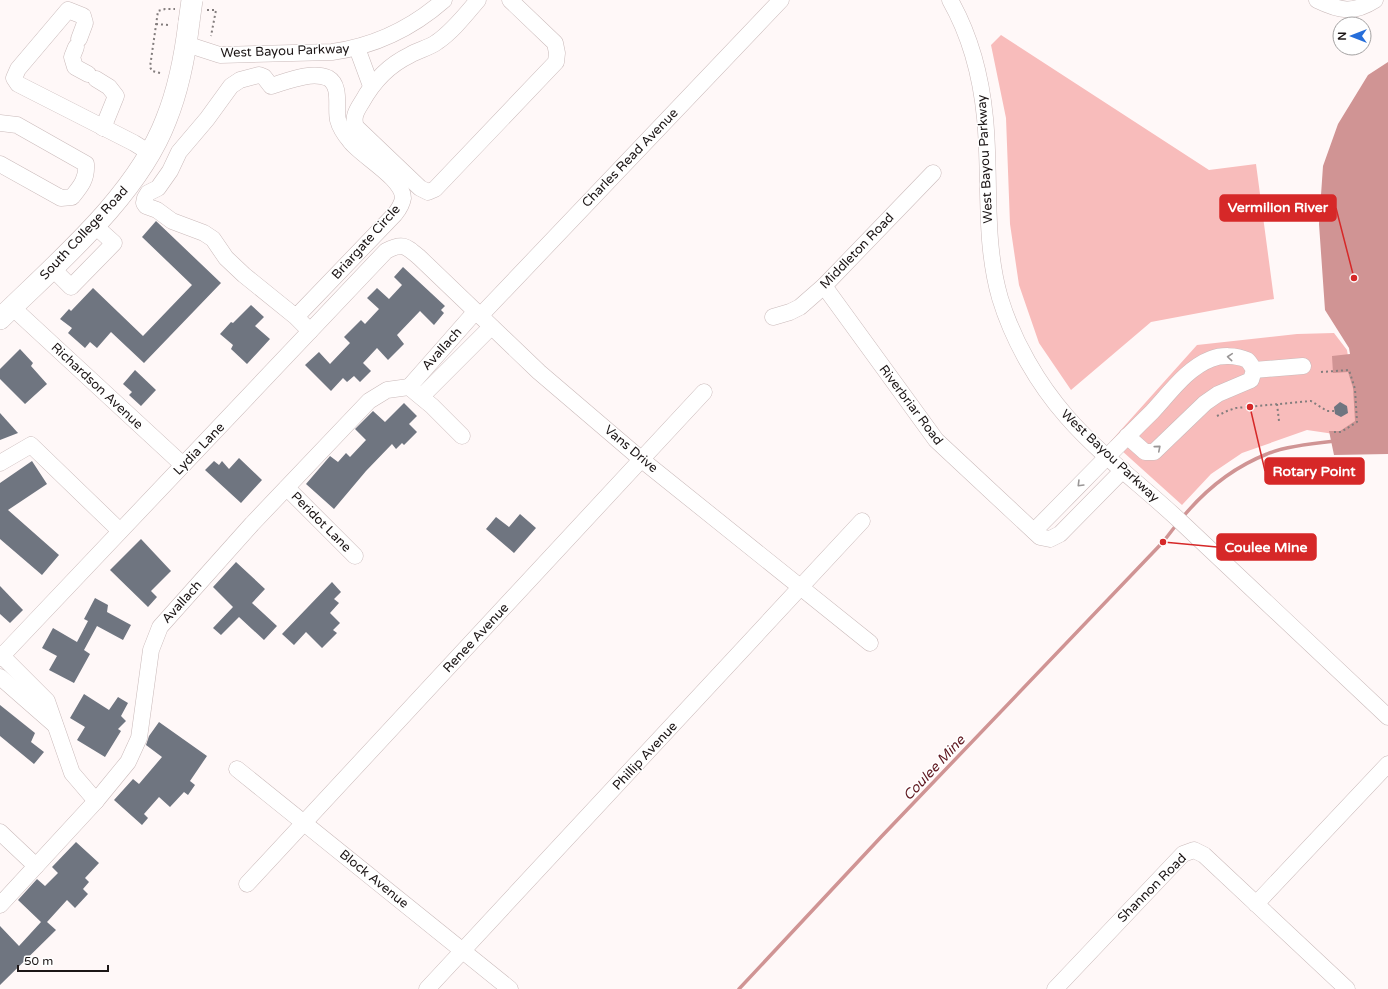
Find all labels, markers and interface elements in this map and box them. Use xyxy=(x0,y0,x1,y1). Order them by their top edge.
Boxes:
north arrow xyxy=(1332,16,1372,56)
text: N xyxy=(1336,32,1349,40)
street label: West Bayou Parkway xyxy=(220,41,350,61)
street label: West Bayou Parkway xyxy=(974,94,996,224)
street label: Charles Read Avenue xyxy=(579,105,681,211)
street label: South College Road xyxy=(36,183,132,283)
callout: Vermilion River xyxy=(1220,195,1336,221)
text: Vermilion River xyxy=(1228,199,1329,216)
street label: Briargate Circle xyxy=(328,201,404,283)
street label: Middleton Road xyxy=(817,210,897,292)
street label: Avallach xyxy=(419,324,465,374)
street label: Richardson Avenue xyxy=(48,339,146,433)
one-way arrow xyxy=(1226,353,1233,362)
street label: Riverbriar Road xyxy=(876,362,946,448)
street label: West Bayou Parkway xyxy=(1057,406,1163,506)
street label: Lydia Lane xyxy=(170,419,228,479)
street label: Vans Drive xyxy=(601,422,661,476)
one-way arrow xyxy=(1153,445,1161,452)
callout: Rotary Point xyxy=(1265,458,1364,484)
text: Rotary Point xyxy=(1272,463,1356,480)
one-way arrow xyxy=(1077,479,1085,487)
street label: Peridot Lane xyxy=(288,489,354,555)
callout: Coulee Mine xyxy=(1217,534,1316,560)
text: Coulee Mine xyxy=(1225,539,1307,556)
street label: Avallach xyxy=(159,577,205,627)
street label: Renee Avenue xyxy=(440,600,512,676)
street label: Phillip Avenue xyxy=(609,718,681,794)
water label: Coulee Mine xyxy=(900,731,969,804)
street label: Block Avenue xyxy=(336,846,412,912)
street label: Shannon Road xyxy=(1114,850,1190,926)
scale bar xyxy=(18,947,108,973)
text: 50 m xyxy=(24,954,53,968)

